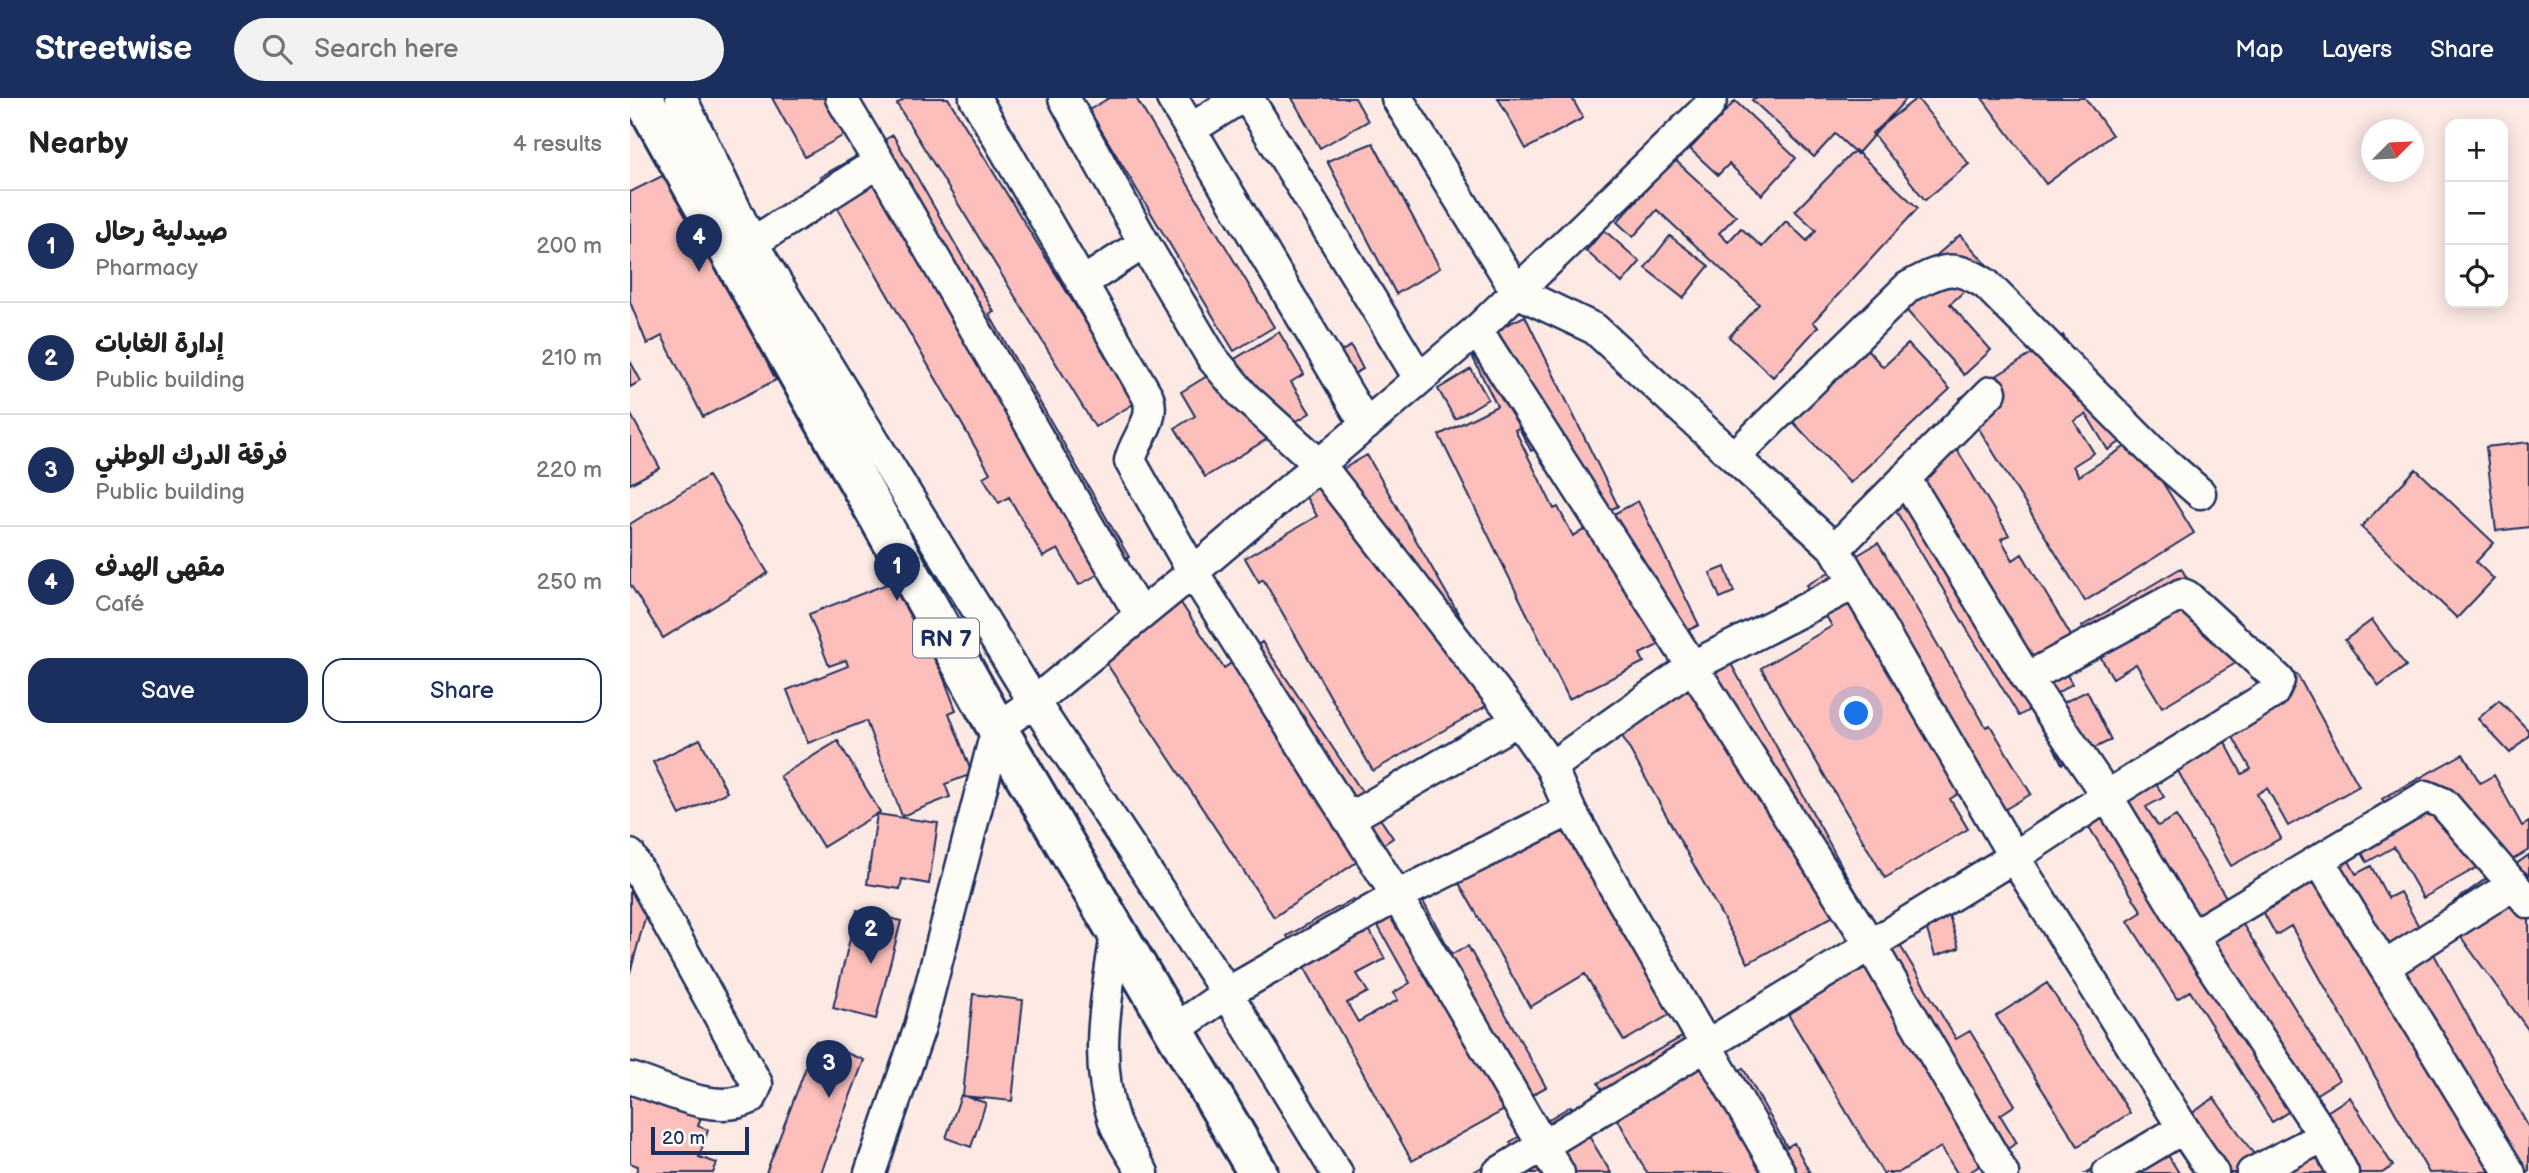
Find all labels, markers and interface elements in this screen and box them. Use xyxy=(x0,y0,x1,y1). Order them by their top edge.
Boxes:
search box xyxy=(234,18,724,81)
text: Streetwise xyxy=(35,29,192,69)
icon: search xyxy=(258,30,296,68)
text: Search here xyxy=(314,34,458,65)
text: Map xyxy=(2235,35,2283,64)
text: Layers xyxy=(2321,35,2392,64)
text: Share xyxy=(2430,35,2494,64)
north arrow xyxy=(2361,119,2424,182)
map controls xyxy=(2445,119,2508,308)
button: + xyxy=(2445,119,2508,182)
text: Nearby xyxy=(28,126,128,162)
text: 4 results xyxy=(513,130,602,158)
button: − xyxy=(2445,182,2508,245)
pin: 4 xyxy=(676,214,722,272)
text: صيدلية رحال xyxy=(95,217,228,248)
text: 1 xyxy=(46,232,56,260)
text: 200 m xyxy=(536,232,602,260)
button: locate xyxy=(2445,245,2508,308)
text: Pharmacy xyxy=(95,254,198,282)
text: إدارة الغابات xyxy=(95,329,224,360)
text: 2 xyxy=(44,344,58,372)
text: 210 m xyxy=(541,344,602,372)
text: Public building xyxy=(95,366,245,394)
text: فرقة الدرك الوطني xyxy=(95,441,288,472)
text: 3 xyxy=(44,456,58,484)
text: 220 m xyxy=(536,456,602,484)
text: Public building xyxy=(95,478,245,506)
pin: 1 xyxy=(874,543,920,601)
text: مقهى الهدف xyxy=(95,553,225,584)
text: 4 xyxy=(44,568,58,596)
text: 250 m xyxy=(536,568,602,596)
text: Café xyxy=(95,590,144,618)
road number: RN 7 xyxy=(913,618,979,658)
button: Save xyxy=(28,658,308,723)
button: Share xyxy=(322,658,602,723)
your location xyxy=(1839,696,1873,730)
pin: 2 xyxy=(848,906,894,964)
pin: 3 xyxy=(806,1040,852,1098)
scale bar xyxy=(651,1124,749,1156)
text: 20 m xyxy=(662,1127,705,1150)

